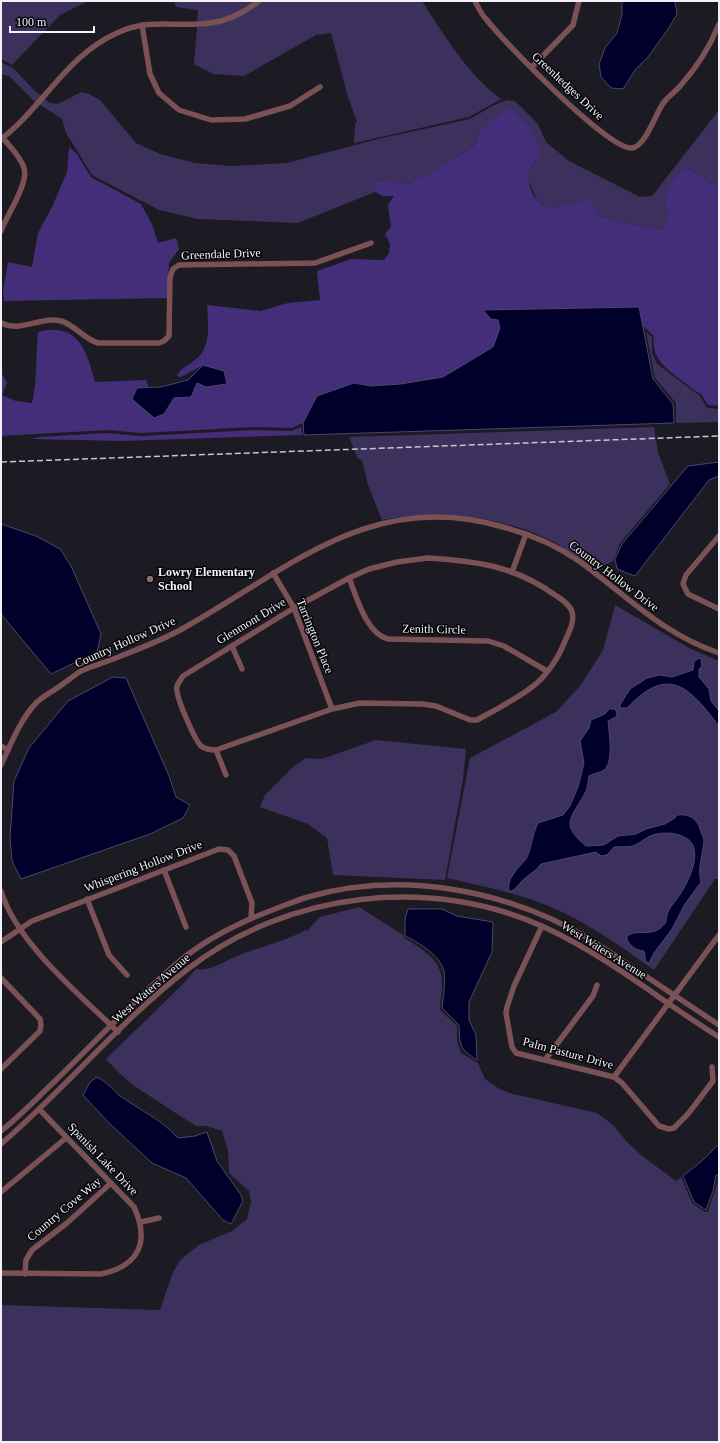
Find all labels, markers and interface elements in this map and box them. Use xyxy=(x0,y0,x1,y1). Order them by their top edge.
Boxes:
scale bar xyxy=(10,8,94,34)
text: 100 m xyxy=(16,15,47,29)
street label: Greenhedges Drive xyxy=(529,49,607,123)
street label: Greendale Drive xyxy=(181,246,261,262)
street label: Country Hollow Drive xyxy=(566,538,662,614)
place label: Lowry Elementary School xyxy=(158,565,255,593)
marker: Lowry Elementary School xyxy=(145,574,155,584)
street label: Glenmont Drive xyxy=(214,595,288,647)
street label: Tarrington Place xyxy=(294,597,336,675)
street label: Country Hollow Drive xyxy=(73,614,177,670)
street label: Zenith Circle xyxy=(402,621,466,637)
street label: Whispering Hollow Drive xyxy=(82,837,204,895)
street label: West Waters Avenue xyxy=(559,918,649,982)
street label: West Waters Avenue xyxy=(109,950,193,1026)
street label: Palm Pasture Drive xyxy=(521,1034,615,1072)
street label: Spanish Lake Drive xyxy=(65,1120,141,1198)
street label: Country Cove Way xyxy=(24,1174,104,1244)

